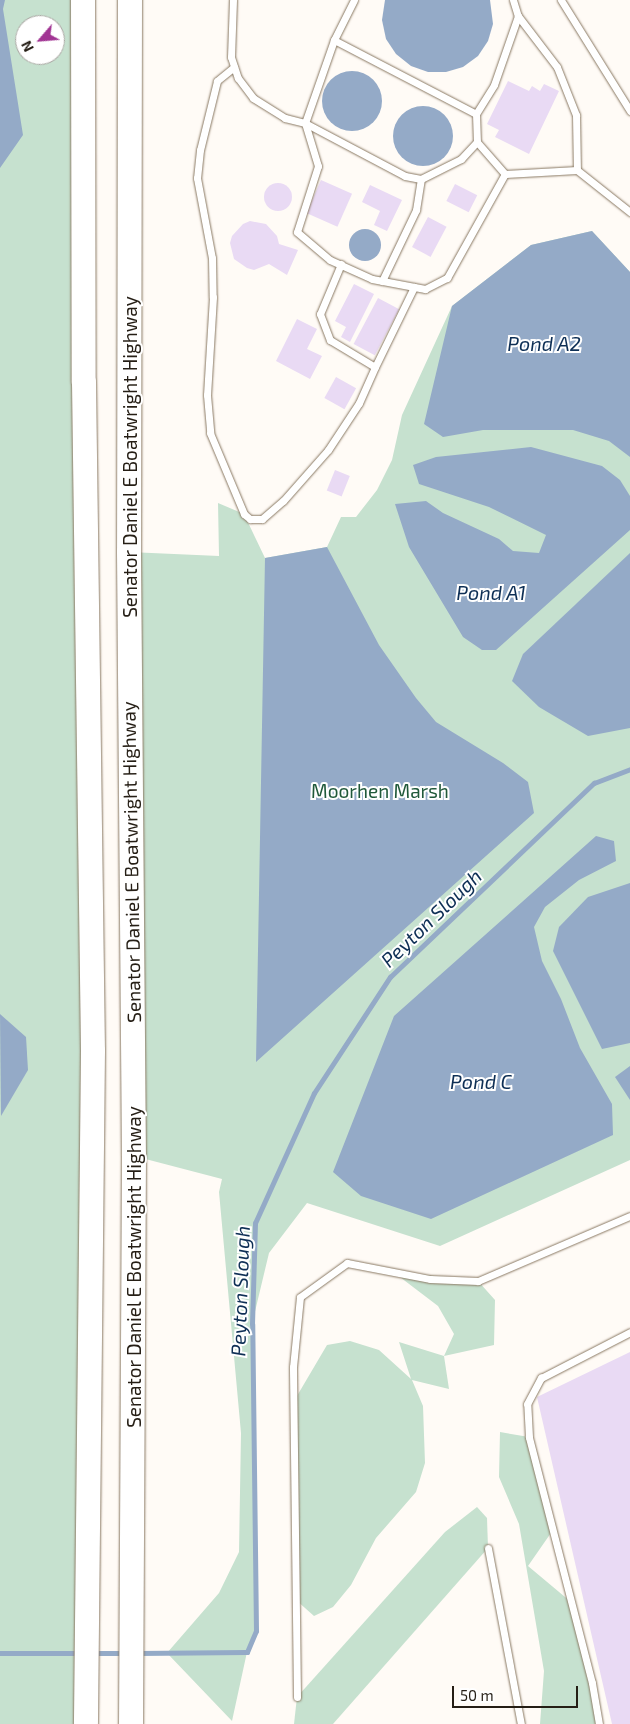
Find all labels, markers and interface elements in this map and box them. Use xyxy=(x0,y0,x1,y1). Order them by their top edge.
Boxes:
north arrow xyxy=(15,15,65,65)
text: N xyxy=(17,38,37,55)
street label: Senator Daniel E Boatwright Highway xyxy=(119,296,141,618)
water label: Pond A2 xyxy=(507,331,581,355)
water label: Pond A1 xyxy=(456,580,526,604)
street label: Senator Daniel E Boatwright Highway xyxy=(117,701,145,1023)
park label: Moorhen Marsh xyxy=(311,780,449,802)
water label: Peyton Slough xyxy=(376,864,486,972)
water label: Pond C xyxy=(450,1069,512,1093)
street label: Senator Daniel E Boatwright Highway xyxy=(123,1106,145,1428)
water label: Peyton Slough xyxy=(226,1225,254,1357)
scale bar xyxy=(455,1676,581,1708)
text: 50 m xyxy=(460,1686,494,1704)

